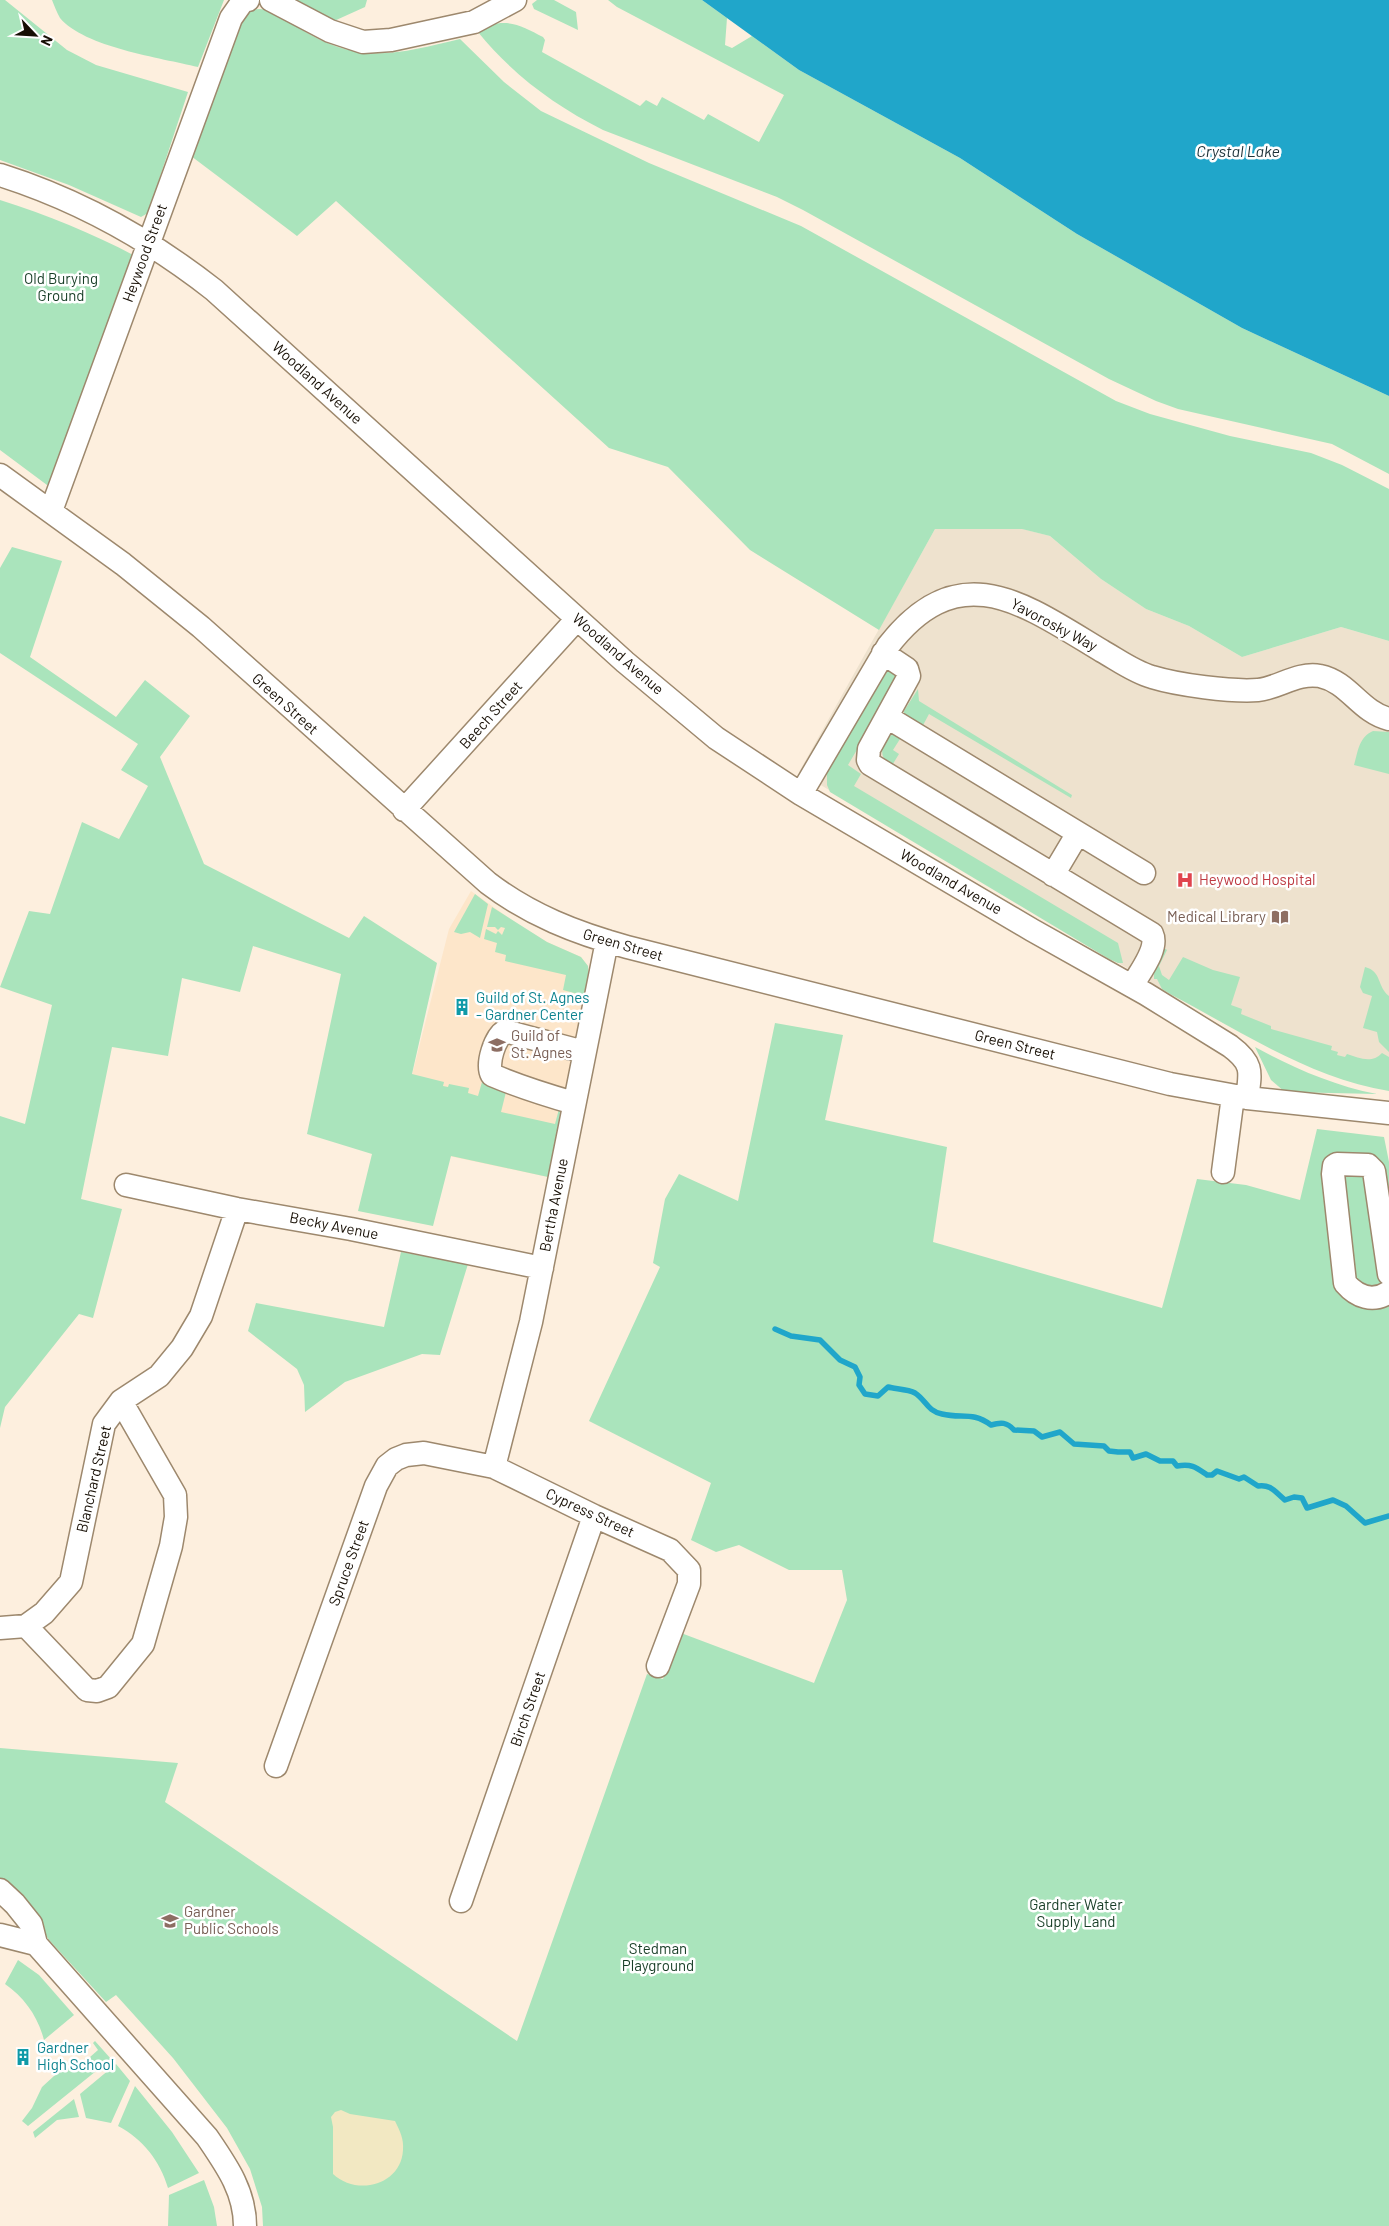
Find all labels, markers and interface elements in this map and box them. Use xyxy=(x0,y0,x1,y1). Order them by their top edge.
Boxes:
north arrow xyxy=(10,10,60,60)
text: N xyxy=(38,33,57,49)
water label: Crystal Lake xyxy=(1196,141,1280,160)
street label: Heywood Street xyxy=(118,201,170,304)
park label: Old Burying Ground xyxy=(24,269,98,304)
street label: Woodland Avenue xyxy=(269,337,366,427)
street label: Yavorosky Way xyxy=(1008,594,1101,655)
street label: Woodland Avenue xyxy=(569,609,668,698)
street label: Green Street xyxy=(249,669,322,738)
street label: Beech Street xyxy=(455,677,525,752)
street label: Woodland Avenue xyxy=(897,845,1006,918)
hospital icon: Heywood Hospital xyxy=(1175,870,1195,890)
place label: Heywood Hospital xyxy=(1199,870,1316,888)
place label: Medical Library xyxy=(1167,907,1266,925)
library icon: Medical Library xyxy=(1270,907,1290,927)
street label: Green Street xyxy=(581,924,665,964)
place label: Guild of St. Agnes - Gardner Center xyxy=(476,988,589,1023)
building icon: Guild of St. Agnes - Gardner Center xyxy=(452,997,472,1017)
street label: Green Street xyxy=(973,1025,1057,1063)
place label: Guild of St. Agnes xyxy=(511,1026,572,1061)
school or university icon: Guild of St. Agnes xyxy=(487,1035,507,1055)
street label: Bertha Avenue xyxy=(535,1156,571,1253)
street label: Becky Avenue xyxy=(288,1208,380,1242)
street label: Blanchard Street xyxy=(72,1423,114,1534)
street label: Cypress Street xyxy=(543,1484,638,1540)
street label: Spruce Street xyxy=(324,1517,372,1608)
street label: Birch Street xyxy=(506,1669,548,1749)
park label: Gardner Water Supply Land xyxy=(1029,1895,1123,1930)
place label: Gardner Public Schools xyxy=(184,1902,279,1937)
school or university icon: Gardner Public Schools xyxy=(160,1911,180,1931)
park label: Stedman Playground xyxy=(622,1939,694,1974)
place label: Gardner High School xyxy=(37,2038,114,2073)
building icon: Gardner High School xyxy=(13,2047,33,2067)

